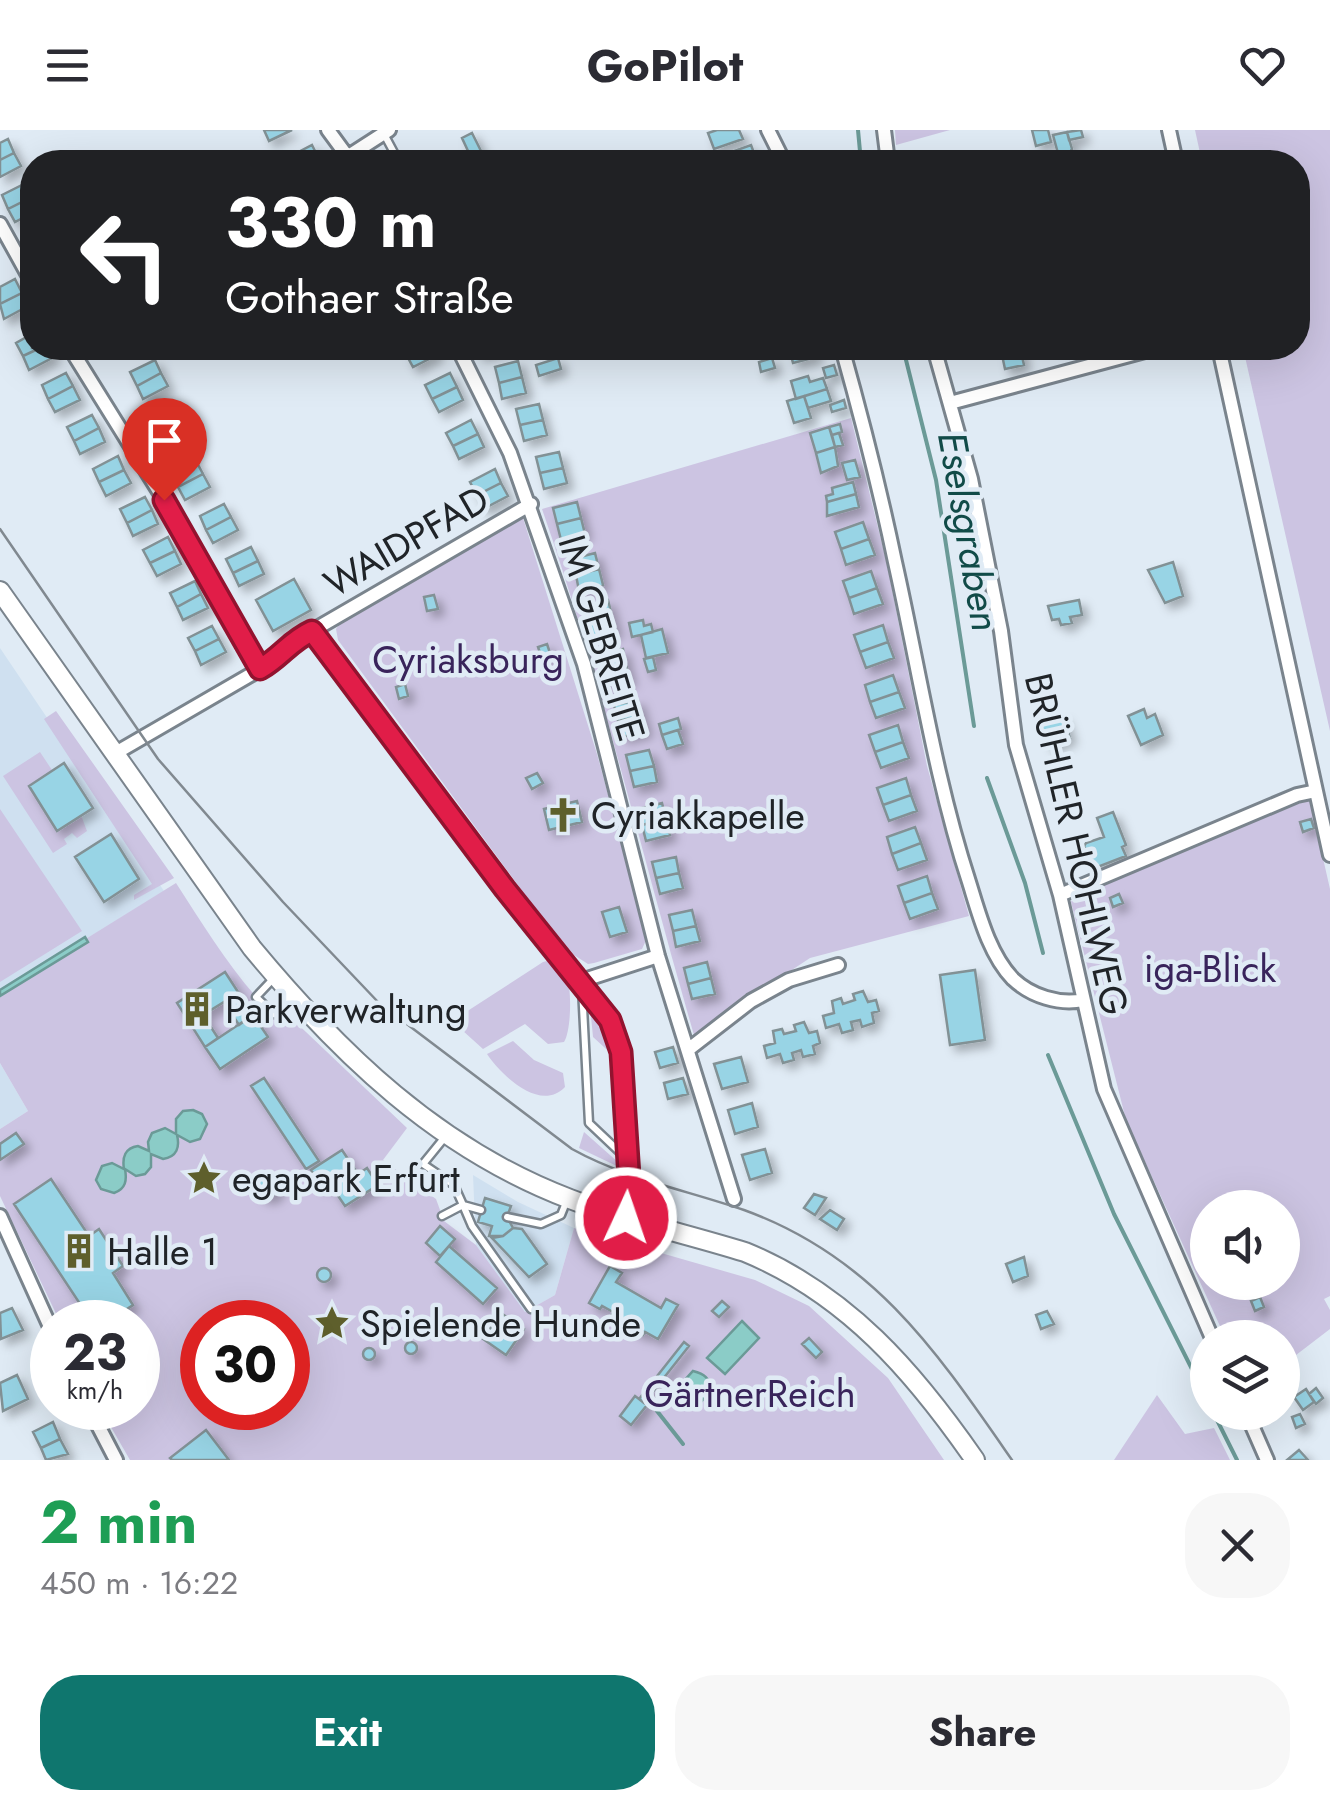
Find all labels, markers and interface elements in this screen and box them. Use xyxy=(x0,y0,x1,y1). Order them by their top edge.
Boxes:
text: GoPilot xyxy=(587,33,743,98)
icon: menu xyxy=(40,38,95,93)
icon: heart xyxy=(1235,38,1290,93)
text: 330 m xyxy=(225,172,437,273)
icon: left xyxy=(60,190,190,320)
text: Gothaer Straße xyxy=(225,265,514,330)
pin xyxy=(122,398,207,501)
icon: arrive xyxy=(137,413,192,468)
water label: Eselsgraben xyxy=(923,427,1015,635)
street label: WAIDPFAD xyxy=(313,472,499,610)
street label: IM GEBREITE xyxy=(545,528,659,748)
park label: Cyriaksburg xyxy=(372,632,564,687)
street label: BRÜHLER HOHLWEG xyxy=(1011,667,1143,1021)
place label: Cyriakkapelle xyxy=(591,788,805,843)
church icon: Cyriakkapelle xyxy=(544,796,582,834)
park label: iga-Blick xyxy=(1144,941,1277,996)
place label: Parkverwaltung xyxy=(225,982,467,1037)
building icon: Parkverwaltung xyxy=(178,990,216,1028)
place label: egapark Erfurt xyxy=(232,1151,460,1206)
place icon: egapark Erfurt xyxy=(185,1159,223,1197)
position arrow xyxy=(574,1166,678,1270)
map controls xyxy=(1190,1190,1300,1430)
button: sound xyxy=(1190,1190,1300,1300)
place label: Halle 1 xyxy=(107,1224,218,1279)
building icon: Halle 1 xyxy=(60,1232,98,1270)
place label: Spielende Hunde xyxy=(360,1296,641,1351)
speed limit sign: 30 xyxy=(180,1300,310,1430)
place icon: Spielende Hunde xyxy=(313,1304,351,1342)
text: 23 xyxy=(63,1316,127,1389)
button: layers xyxy=(1190,1320,1300,1430)
park label: GärtnerReich xyxy=(644,1366,856,1421)
text: km/h xyxy=(67,1372,123,1408)
text: 2 min xyxy=(40,1479,198,1566)
button: close xyxy=(1185,1493,1290,1598)
text: 450 m · 16:22 xyxy=(40,1560,238,1606)
button: Exit xyxy=(40,1675,655,1790)
button: Share xyxy=(675,1675,1290,1790)

